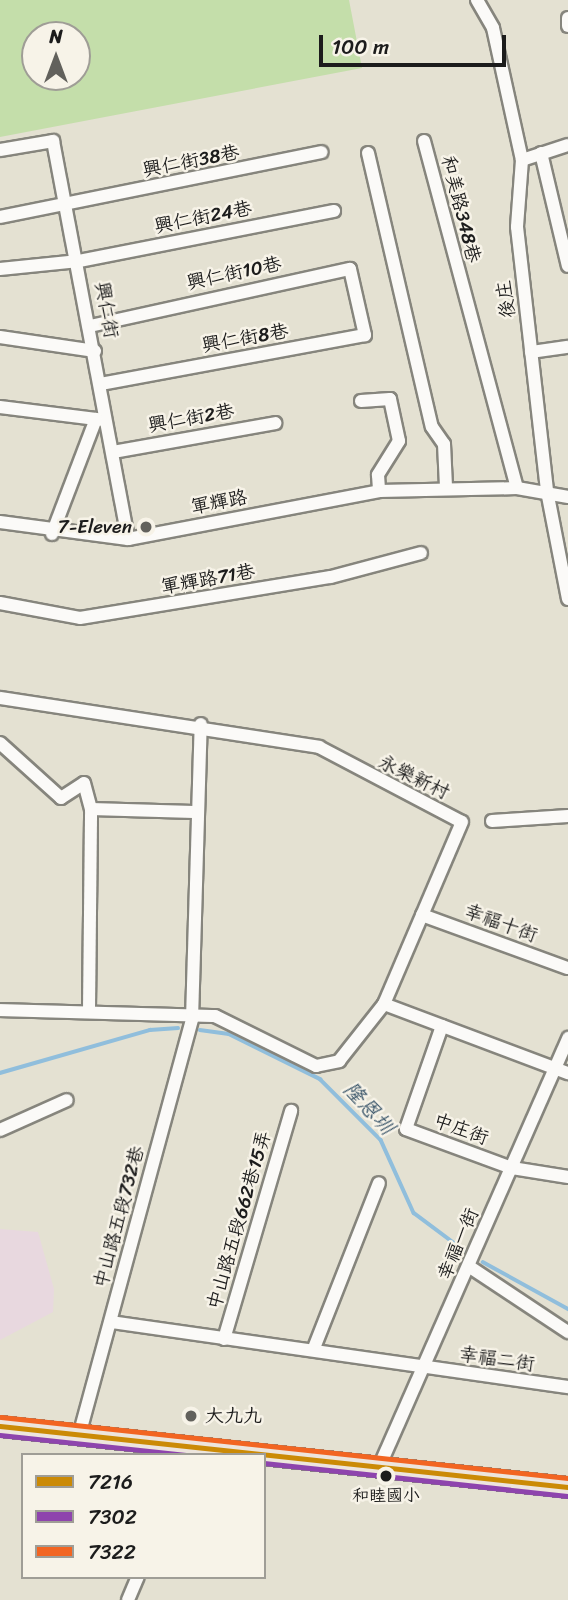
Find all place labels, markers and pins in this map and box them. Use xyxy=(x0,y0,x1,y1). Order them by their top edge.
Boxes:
place label: 7-Eleven xyxy=(58,516,132,538)
marker: 7-Eleven xyxy=(138,519,154,535)
place label: 大九九 xyxy=(205,1405,262,1427)
marker: 大九九 xyxy=(183,1408,199,1424)
marker: 和睦國小 xyxy=(379,1469,393,1483)
place label: 和睦國小 xyxy=(352,1486,420,1506)

